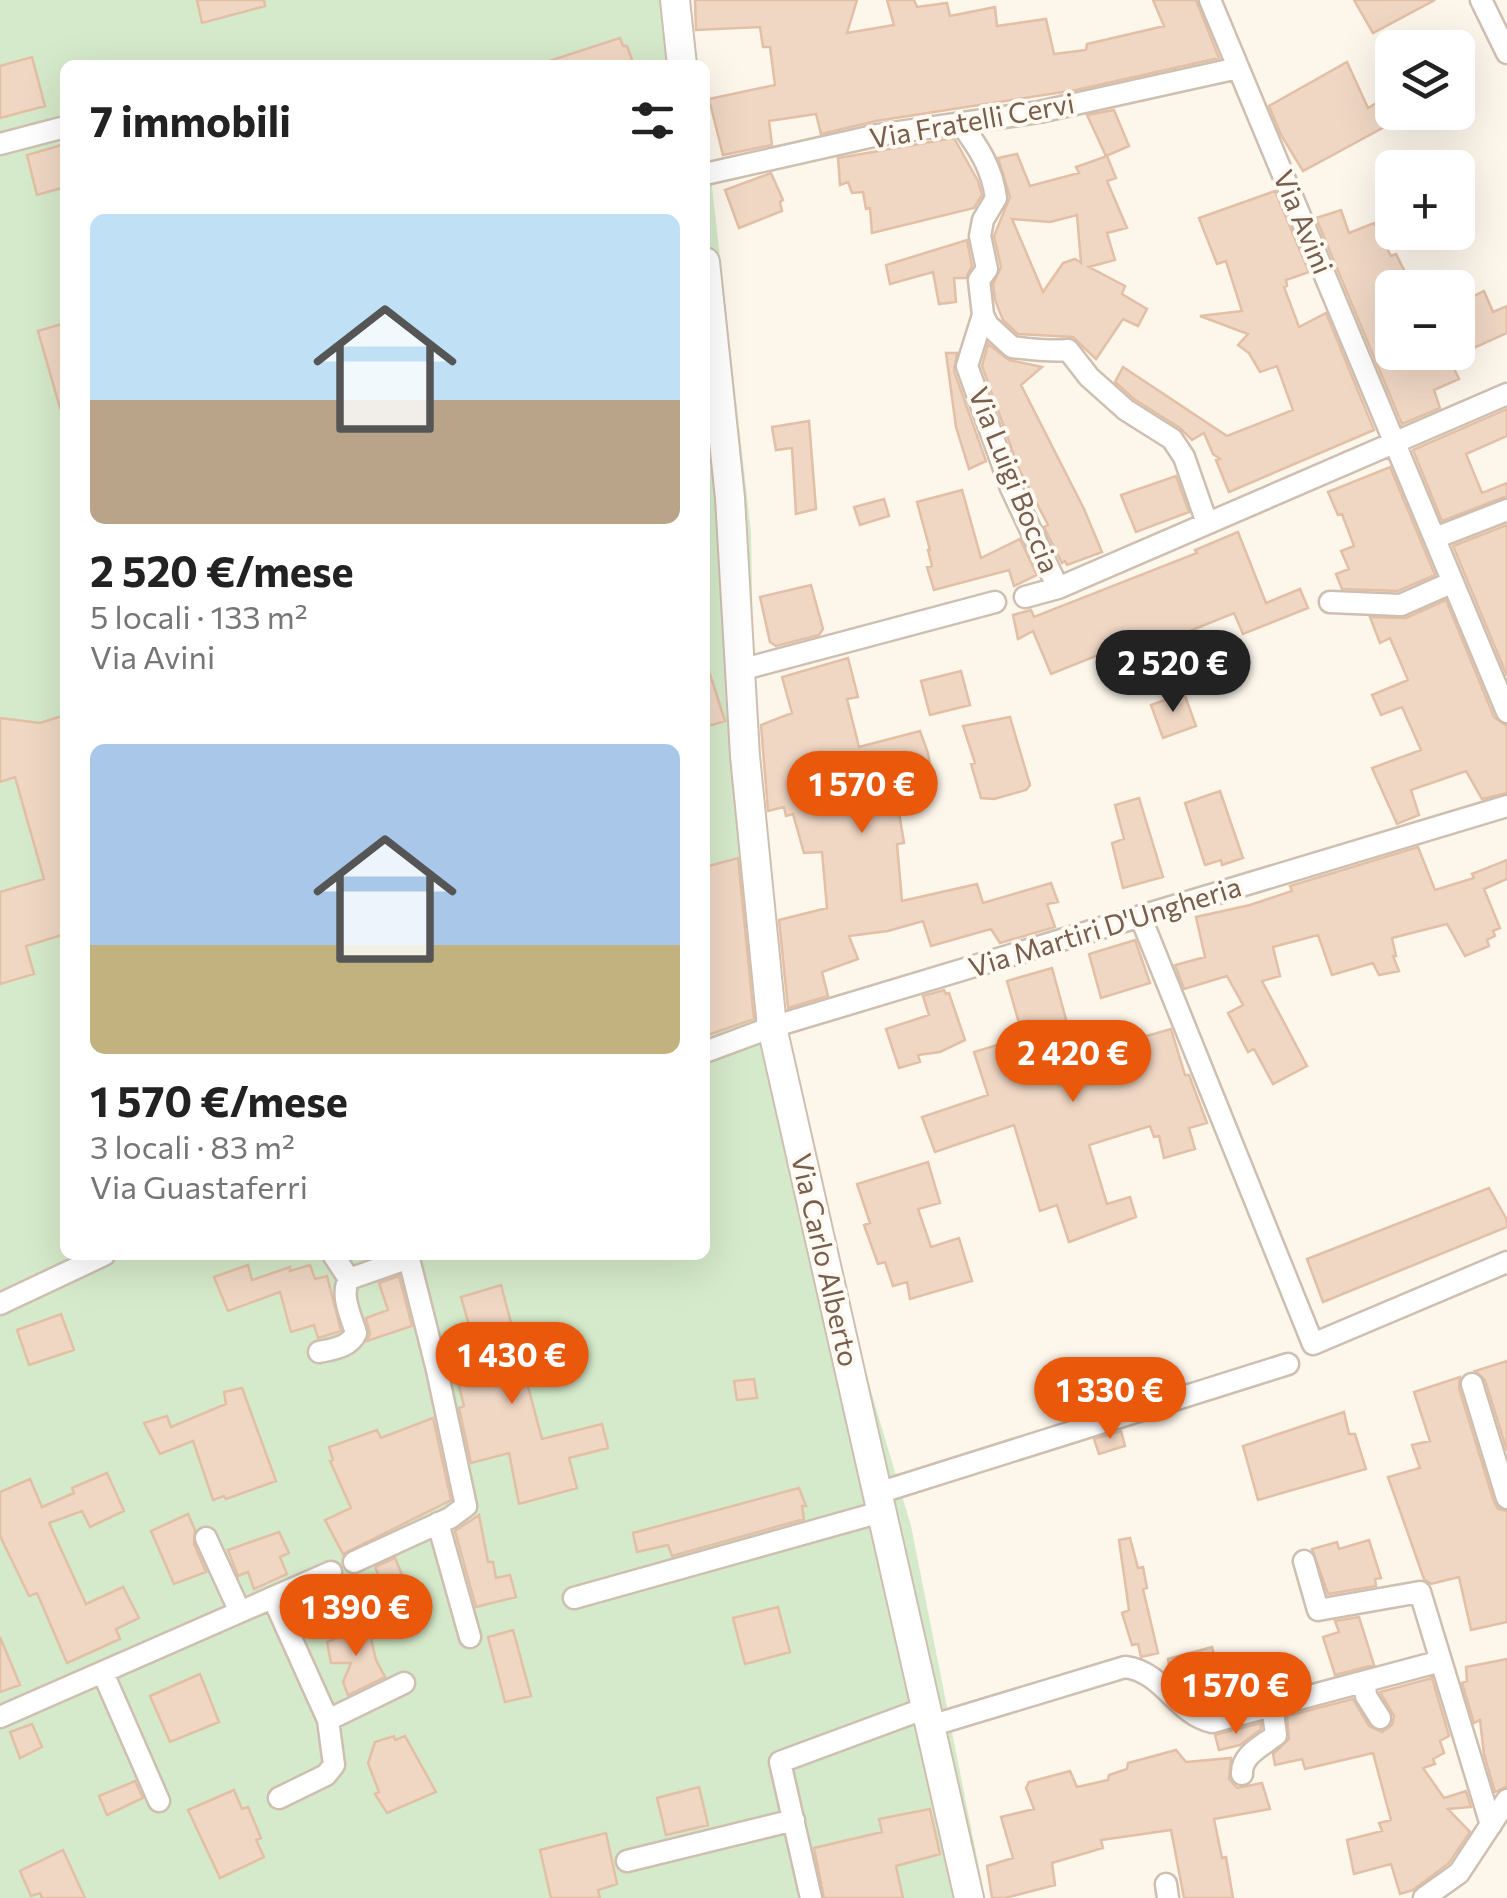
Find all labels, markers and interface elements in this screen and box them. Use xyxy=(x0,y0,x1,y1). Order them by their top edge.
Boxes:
map controls xyxy=(1375,30,1475,370)
button: layers xyxy=(1375,30,1475,130)
street label: Via Fratelli Cervi xyxy=(867,85,1077,155)
icon: filters xyxy=(625,93,680,148)
text: 7 immobili xyxy=(90,94,291,146)
button: + xyxy=(1375,150,1475,250)
street label: Via Avini xyxy=(1267,165,1341,279)
button: − xyxy=(1375,270,1475,370)
icon: home xyxy=(295,279,475,459)
street label: Via Luigi Boccia xyxy=(962,382,1068,577)
text: 2 520 €/mese xyxy=(90,544,354,596)
text: 5 locali · 133 m² xyxy=(90,596,308,636)
pin: 2 520 € xyxy=(1081,630,1265,715)
text: Via Avini xyxy=(90,636,215,676)
text: 2 520 € xyxy=(1118,642,1228,682)
pin: 1 570 € xyxy=(770,751,954,836)
text: 1 570 € xyxy=(809,763,915,803)
icon: home xyxy=(295,809,475,989)
street label: Via Martiri D'Ungheria xyxy=(964,868,1245,984)
pin: 2 420 € xyxy=(981,1020,1165,1105)
text: 2 420 € xyxy=(1017,1032,1129,1072)
text: 1 570 €/mese xyxy=(90,1074,348,1126)
text: 3 locali · 83 m² xyxy=(90,1126,295,1166)
street label: Via Carlo Alberto xyxy=(785,1150,867,1370)
text: Via Guastaferri xyxy=(90,1166,308,1206)
pin: 1 430 € xyxy=(420,1322,604,1407)
text: 1 430 € xyxy=(458,1334,566,1374)
pin: 1 330 € xyxy=(1018,1357,1202,1442)
text: 1 330 € xyxy=(1056,1369,1164,1409)
pin: 1 390 € xyxy=(264,1574,448,1659)
text: 1 390 € xyxy=(302,1586,410,1626)
pin: 1 570 € xyxy=(1144,1652,1328,1737)
text: 1 570 € xyxy=(1183,1664,1289,1704)

